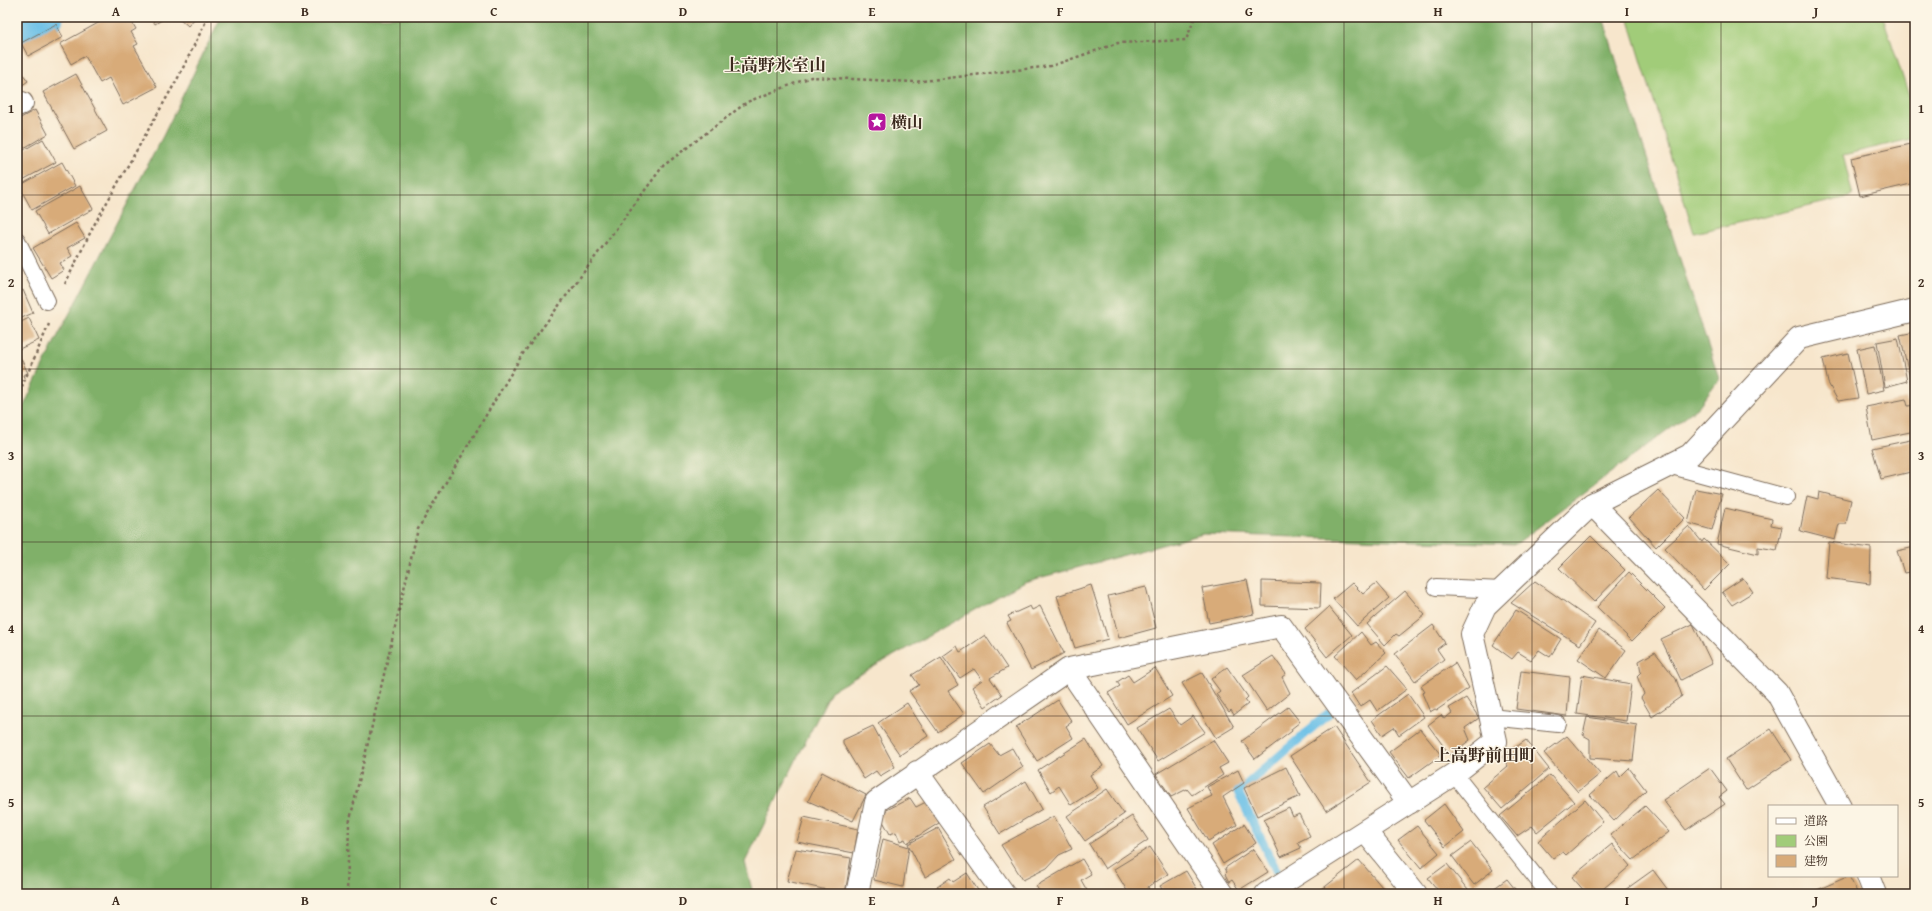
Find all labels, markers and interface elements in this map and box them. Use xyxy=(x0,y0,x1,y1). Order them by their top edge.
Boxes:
text: A xyxy=(112,2,121,21)
text: B xyxy=(301,2,309,21)
text: C xyxy=(490,2,498,21)
text: D xyxy=(679,2,687,21)
text: E xyxy=(869,2,876,21)
text: F xyxy=(1057,2,1064,21)
text: G xyxy=(1245,2,1253,21)
text: H xyxy=(1433,2,1443,21)
text: I xyxy=(1625,2,1629,21)
text: J xyxy=(1812,2,1819,21)
district label: 上高野氷室山 xyxy=(724,52,826,77)
text: 1 xyxy=(8,99,14,118)
text: 1 xyxy=(1918,99,1924,118)
place label: 横山 xyxy=(891,110,923,134)
place icon: 横山 xyxy=(866,111,888,133)
text: 2 xyxy=(8,273,15,292)
text: 2 xyxy=(1918,273,1925,292)
text: 3 xyxy=(8,446,14,465)
text: 3 xyxy=(1918,446,1924,465)
text: 4 xyxy=(8,619,15,638)
text: 4 xyxy=(1918,619,1925,638)
district label: 上高野前田町 xyxy=(1434,742,1536,767)
text: 5 xyxy=(8,793,15,812)
text: 5 xyxy=(1918,793,1925,812)
legend xyxy=(1768,805,1898,877)
text: 道路 xyxy=(1804,812,1828,829)
text: 公園 xyxy=(1804,832,1828,849)
text: 建物 xyxy=(1804,852,1828,869)
text: A xyxy=(112,891,121,910)
text: B xyxy=(301,891,309,910)
text: C xyxy=(490,891,498,910)
text: D xyxy=(679,891,687,910)
text: E xyxy=(869,891,876,910)
text: F xyxy=(1057,891,1064,910)
text: G xyxy=(1245,891,1253,910)
text: H xyxy=(1433,891,1443,910)
text: I xyxy=(1625,891,1629,910)
text: J xyxy=(1812,891,1819,910)

